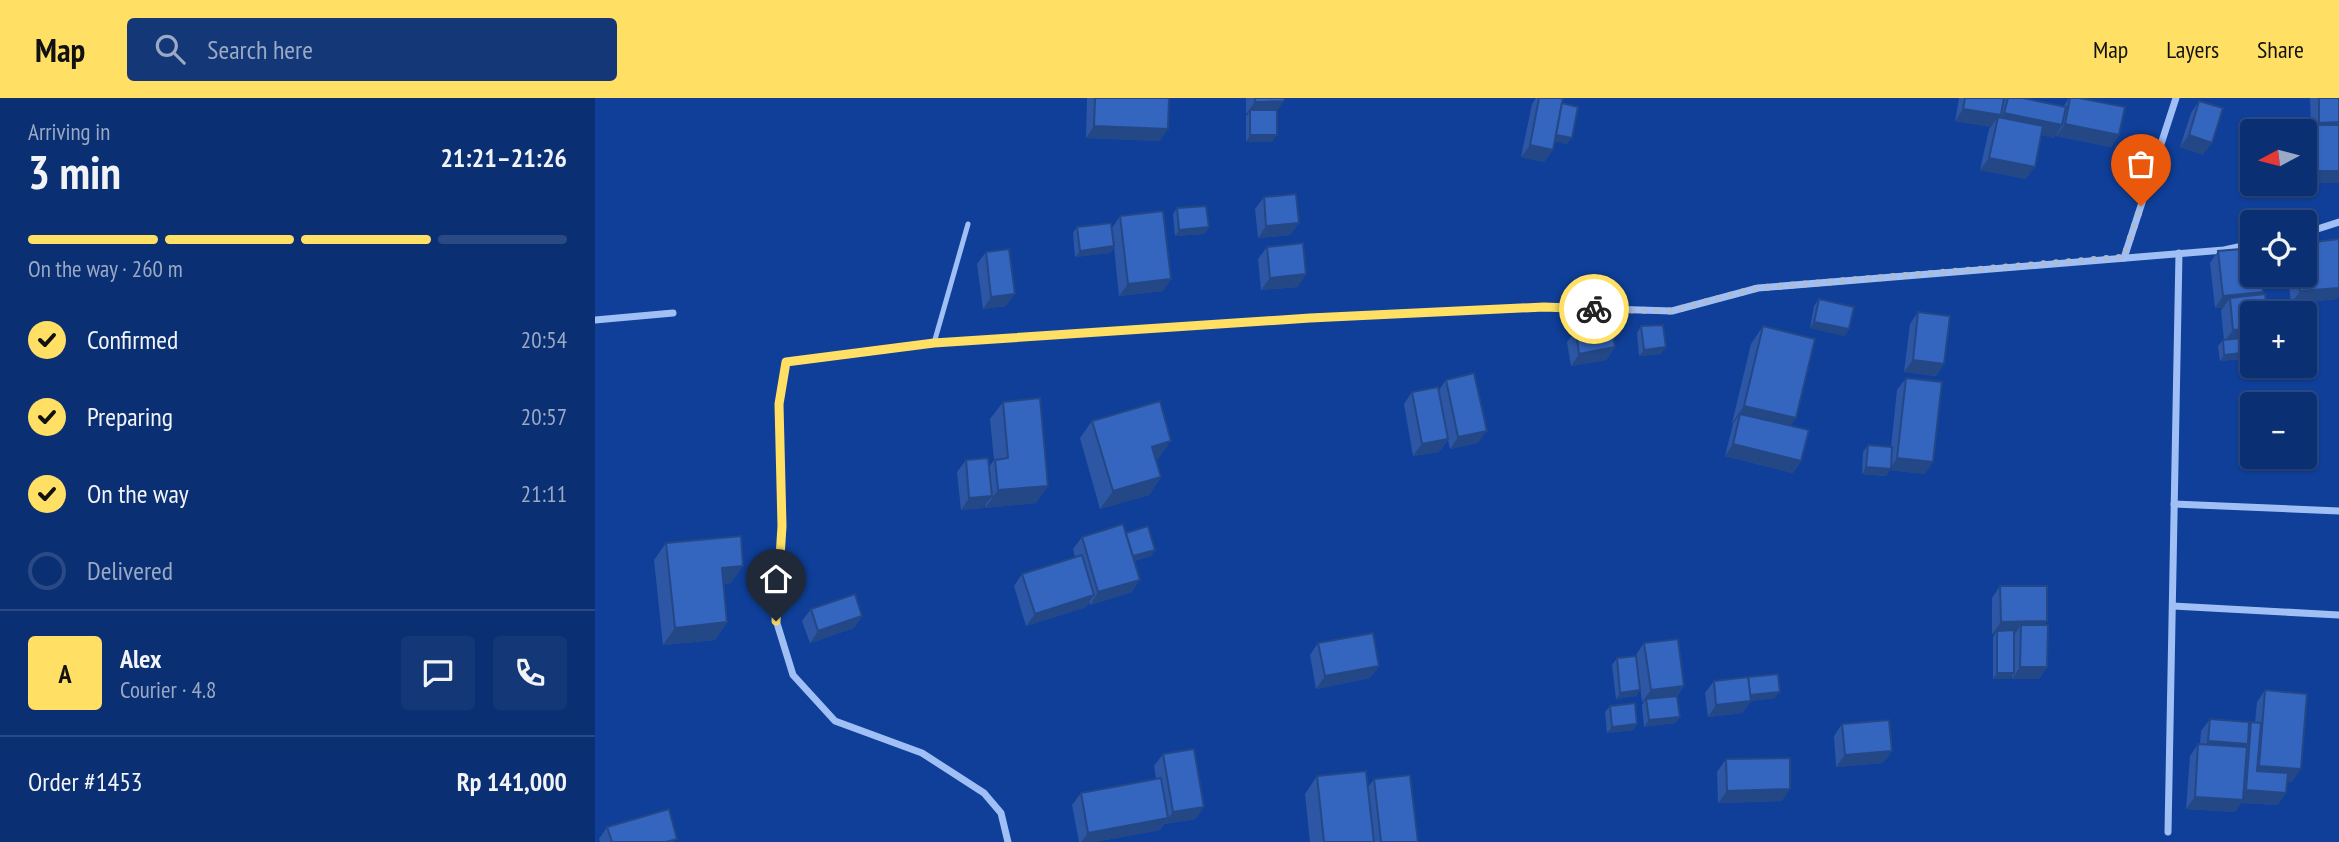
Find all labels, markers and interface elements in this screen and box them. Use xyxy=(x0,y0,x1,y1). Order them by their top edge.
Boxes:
search box xyxy=(127,18,617,81)
text: Map xyxy=(35,28,85,71)
icon: search xyxy=(151,30,189,68)
text: Search here xyxy=(207,33,313,66)
text: Map xyxy=(2093,34,2128,65)
text: Layers xyxy=(2166,34,2219,65)
text: Share xyxy=(2257,34,2304,65)
text: Arriving in xyxy=(28,117,110,146)
north arrow xyxy=(2240,119,2317,196)
map controls xyxy=(2240,119,2317,469)
pin xyxy=(2111,134,2171,206)
text: 21:21–21:26 xyxy=(440,141,567,174)
text: 3 min xyxy=(28,142,121,202)
icon: bag xyxy=(2122,145,2160,183)
button: locate xyxy=(2240,210,2317,287)
text: On the way · 260 m xyxy=(28,254,183,283)
courier xyxy=(1559,274,1629,344)
icon: bike xyxy=(1575,290,1613,328)
button: + xyxy=(2240,301,2317,378)
icon: check xyxy=(28,321,66,359)
text: Confirmed xyxy=(87,323,178,356)
text: 20:54 xyxy=(521,325,567,354)
button: − xyxy=(2240,392,2317,469)
icon: check xyxy=(28,398,66,436)
text: Preparing xyxy=(87,400,173,433)
text: 20:57 xyxy=(521,402,567,431)
icon: check xyxy=(28,475,66,513)
text: On the way xyxy=(87,477,189,510)
text: 21:11 xyxy=(521,479,567,508)
pin xyxy=(746,549,806,621)
text: Delivered xyxy=(87,554,173,587)
icon: home xyxy=(757,560,795,598)
button: chat xyxy=(401,636,475,710)
button: phone xyxy=(493,636,567,710)
text: Alex xyxy=(120,642,161,675)
text: A xyxy=(58,657,72,690)
text: Courier · 4.8 xyxy=(120,675,216,704)
text: Order #1453 xyxy=(28,765,143,798)
text: Rp 141,000 xyxy=(457,765,567,798)

